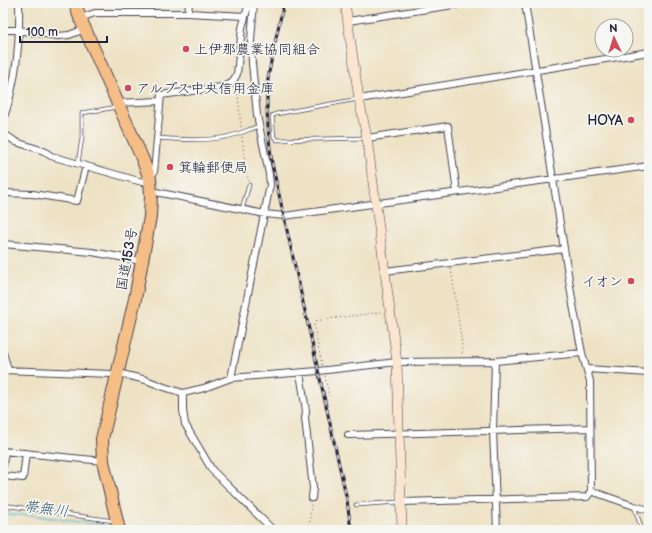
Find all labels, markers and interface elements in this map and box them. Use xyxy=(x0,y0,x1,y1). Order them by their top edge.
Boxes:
scale bar xyxy=(20,18,107,44)
north arrow xyxy=(594,18,634,58)
text: N xyxy=(609,22,618,35)
text: 100 m xyxy=(26,25,58,40)
place label: 上伊那農業協同組合 xyxy=(194,41,320,58)
marker: 上伊那農業協同組合 xyxy=(181,44,191,54)
place label: アルプス中央信用金庫 xyxy=(136,80,275,97)
marker: アルプス中央信用金庫 xyxy=(123,83,133,93)
place label: HOYA xyxy=(587,112,623,129)
marker: HOYA xyxy=(626,115,636,125)
place label: 箕輪郵便局 xyxy=(178,159,248,176)
marker: 箕輪郵便局 xyxy=(165,162,175,172)
street label: 国道153号 xyxy=(113,226,141,292)
place label: イオン xyxy=(582,273,623,290)
marker: イオン xyxy=(626,276,636,286)
water label: 帯無川 xyxy=(23,497,69,521)

